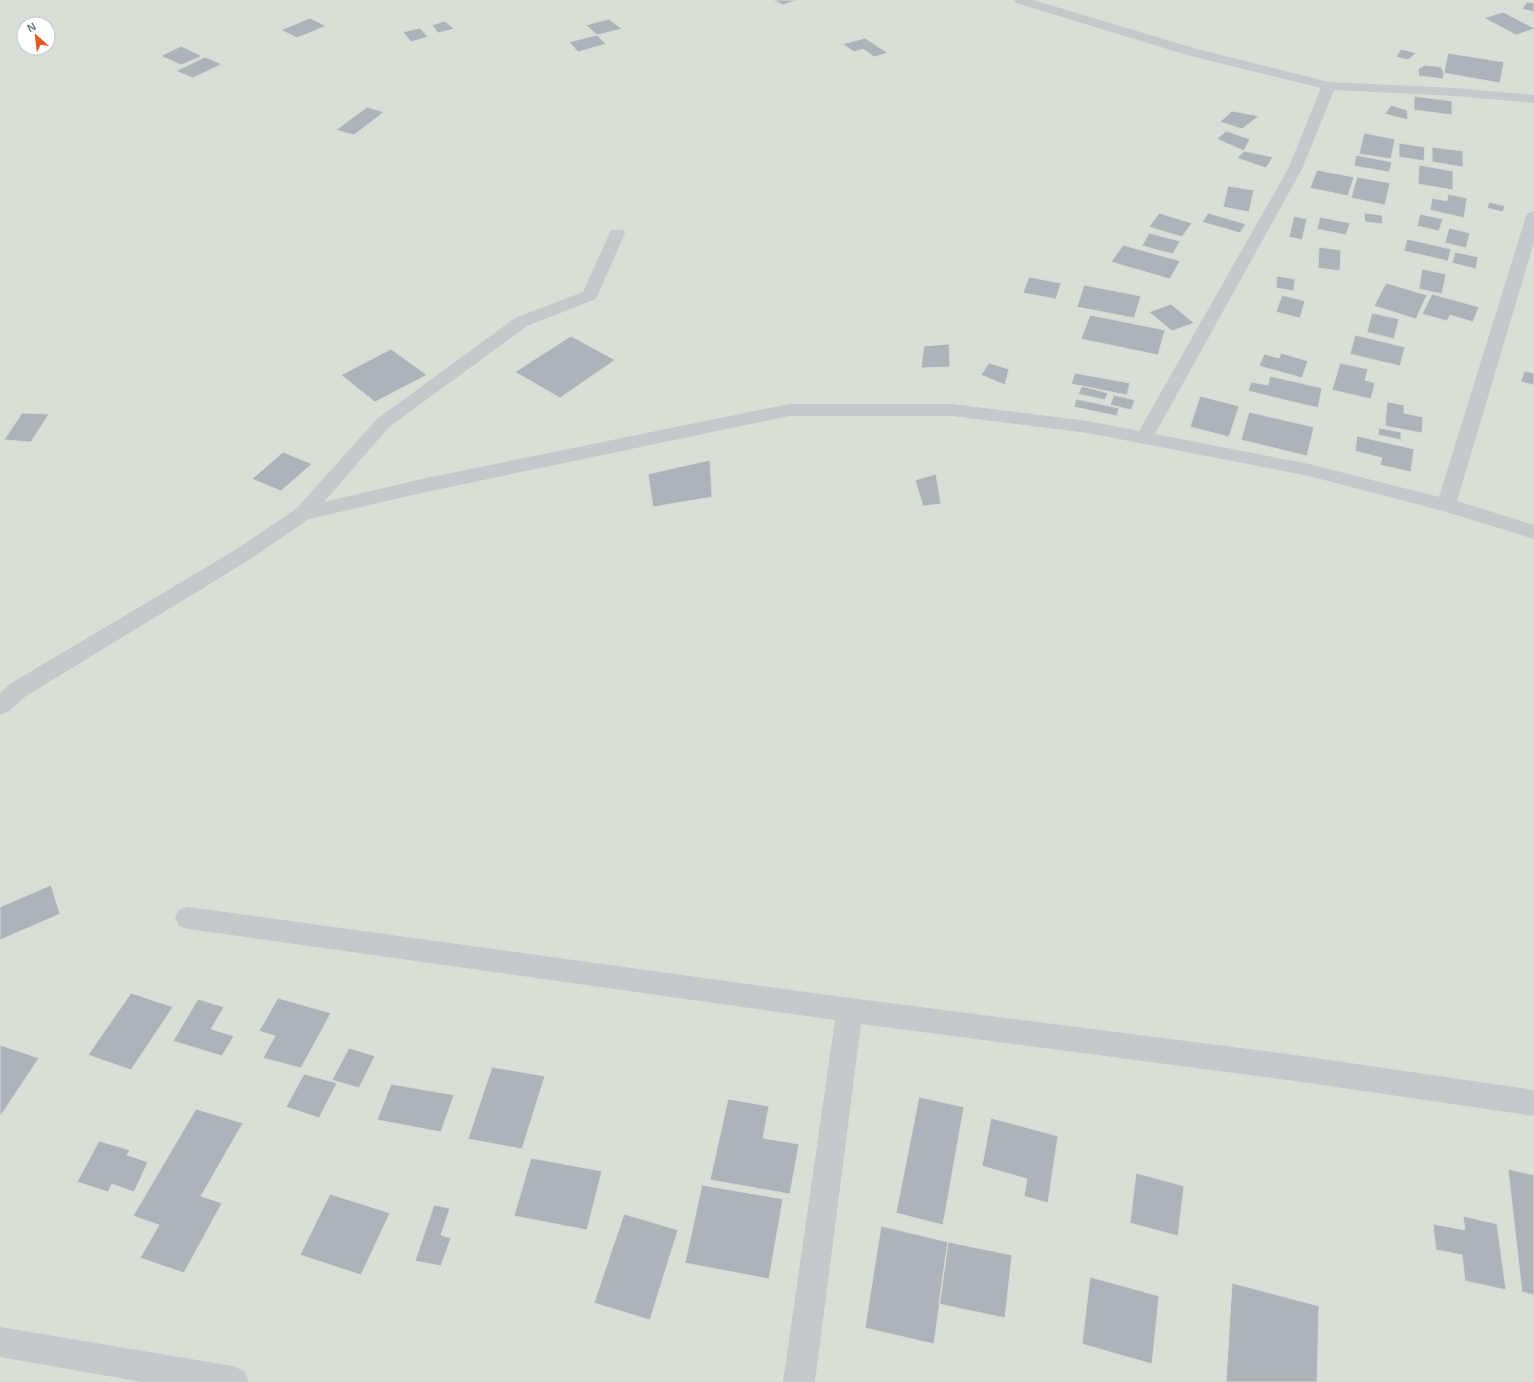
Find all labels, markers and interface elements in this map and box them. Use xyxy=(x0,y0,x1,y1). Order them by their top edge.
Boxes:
north arrow xyxy=(16,16,56,56)
text: N xyxy=(25,20,38,34)

